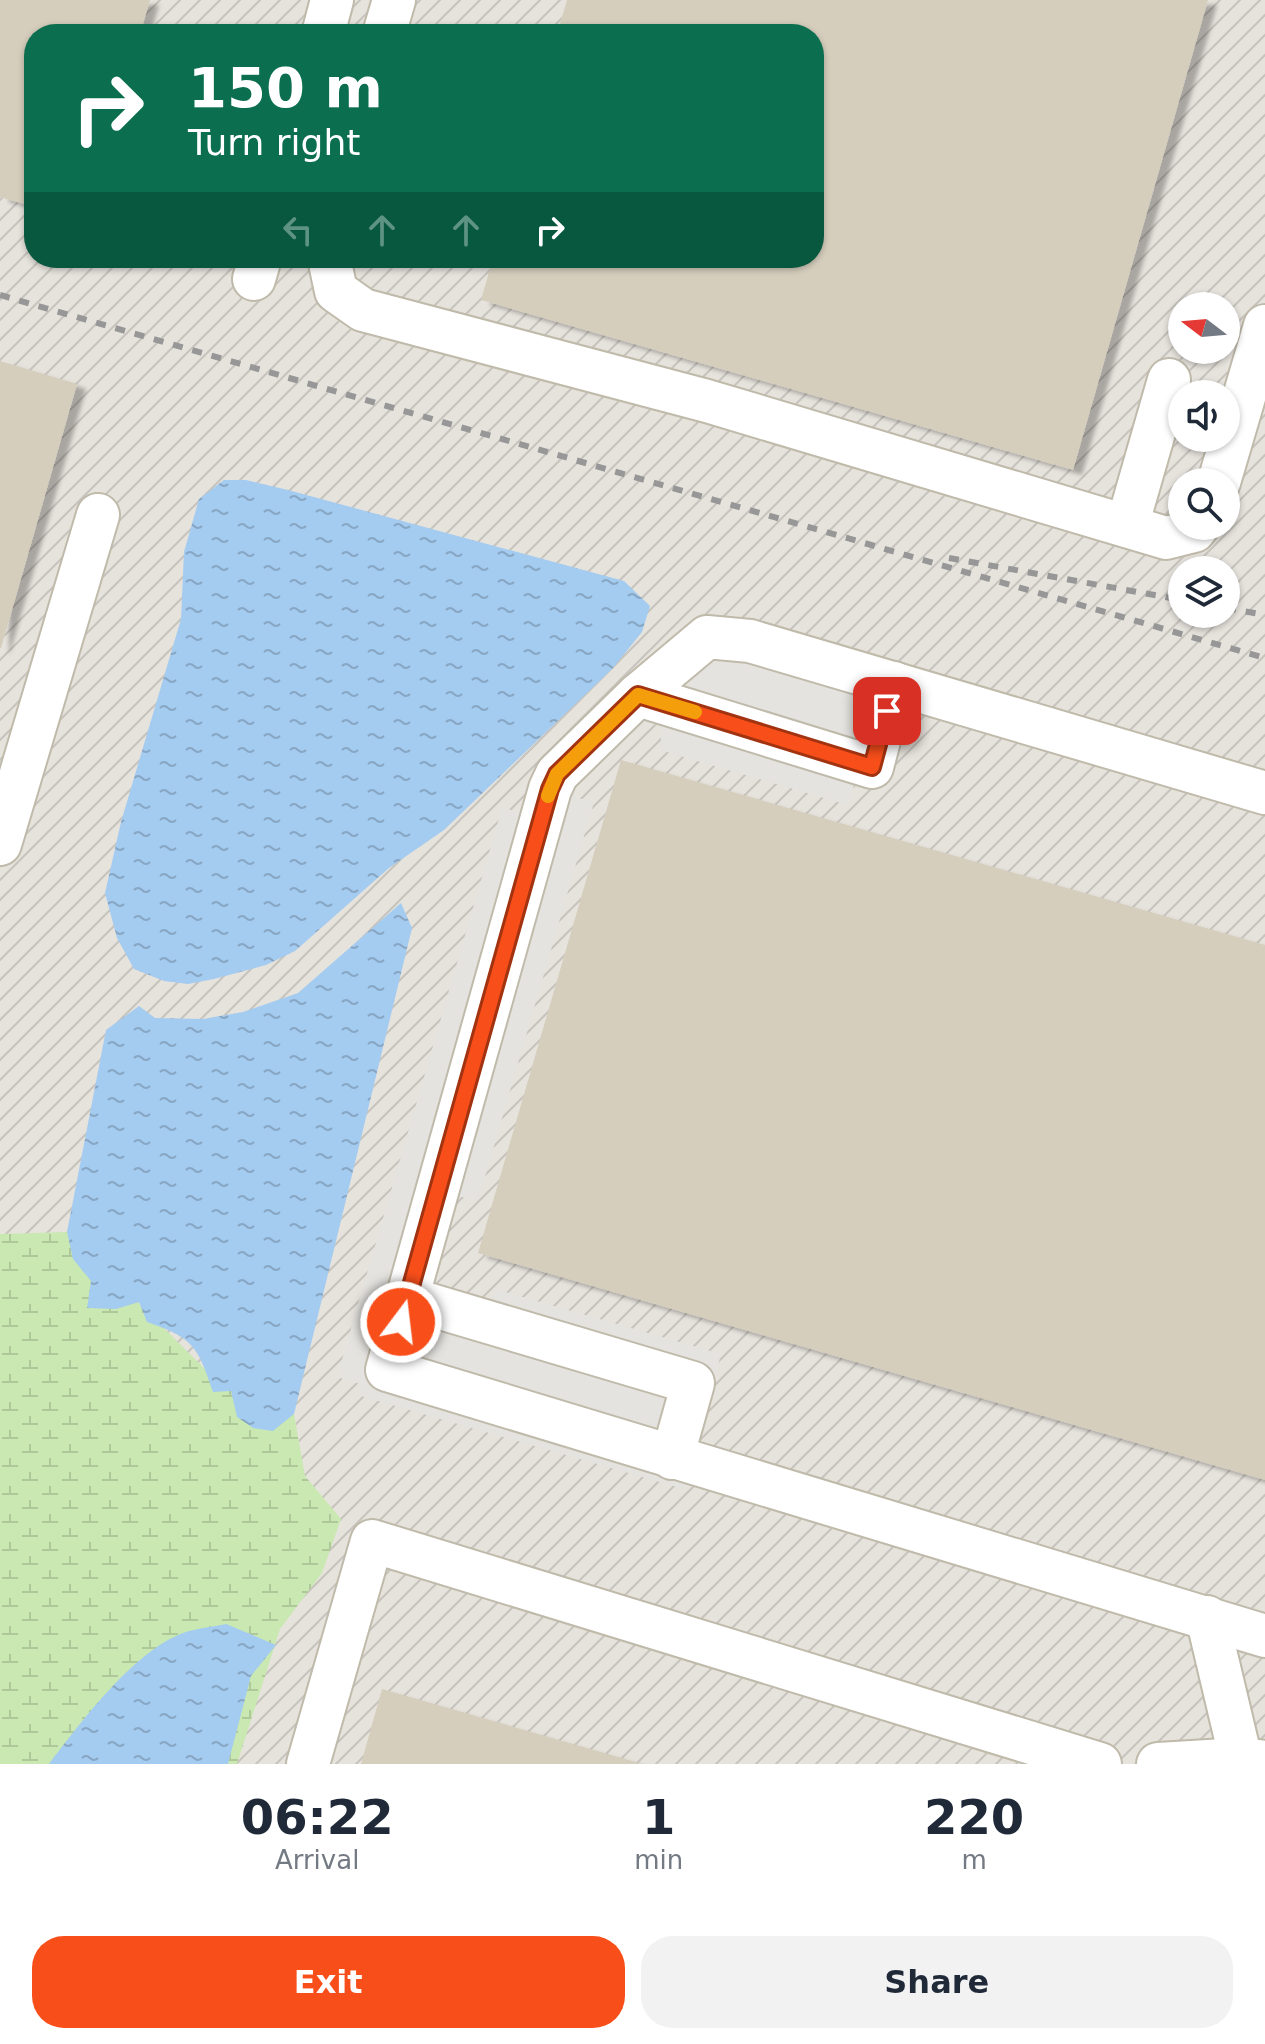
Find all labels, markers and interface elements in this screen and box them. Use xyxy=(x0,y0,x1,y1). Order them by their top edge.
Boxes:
text: 150 m xyxy=(188,55,383,120)
icon: right xyxy=(56,56,160,160)
text: Turn right xyxy=(188,122,360,163)
icon: left xyxy=(276,208,320,252)
icon: ahead xyxy=(360,208,404,252)
icon: ahead xyxy=(444,208,488,252)
icon: right xyxy=(528,208,572,252)
north arrow xyxy=(1168,292,1240,364)
map controls xyxy=(1168,292,1240,628)
button: sound xyxy=(1168,380,1240,452)
button: search xyxy=(1168,468,1240,540)
button: layers xyxy=(1168,556,1240,628)
pin xyxy=(853,677,921,745)
icon: arrive xyxy=(865,689,909,733)
position arrow xyxy=(359,1280,443,1364)
text: 06:22 xyxy=(241,1789,394,1845)
text: 1 xyxy=(642,1789,675,1845)
text: 220 xyxy=(924,1789,1024,1845)
text: Arrival xyxy=(275,1845,359,1875)
text: min xyxy=(634,1845,683,1875)
text: m xyxy=(961,1845,987,1875)
button: Exit xyxy=(32,1936,625,2028)
button: Share xyxy=(641,1936,1233,2028)

